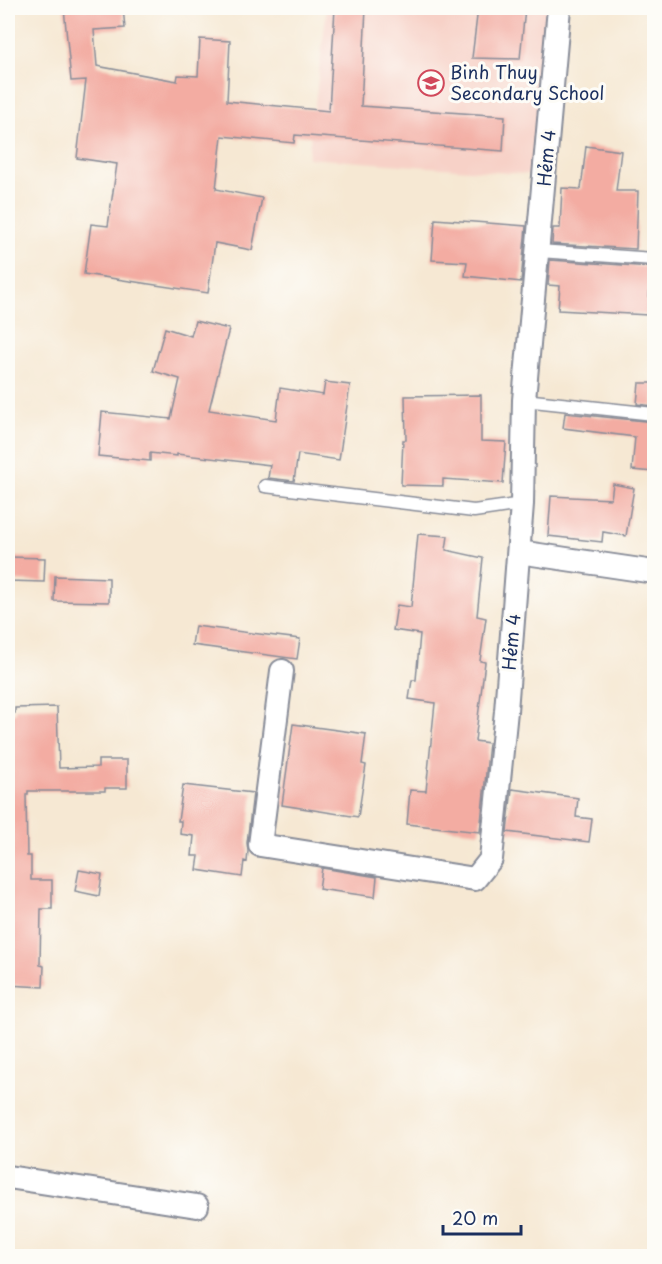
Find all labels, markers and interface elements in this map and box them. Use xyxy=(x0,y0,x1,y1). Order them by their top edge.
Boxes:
place label: Binh Thuy Secondary School xyxy=(450,58,604,106)
school or university icon: Binh Thuy Secondary School xyxy=(416,68,446,98)
street label: Hẻm 4 xyxy=(530,128,561,187)
street label: Hẻm 4 xyxy=(495,612,526,671)
scale bar xyxy=(443,1198,521,1236)
text: 20 m xyxy=(452,1204,498,1231)

